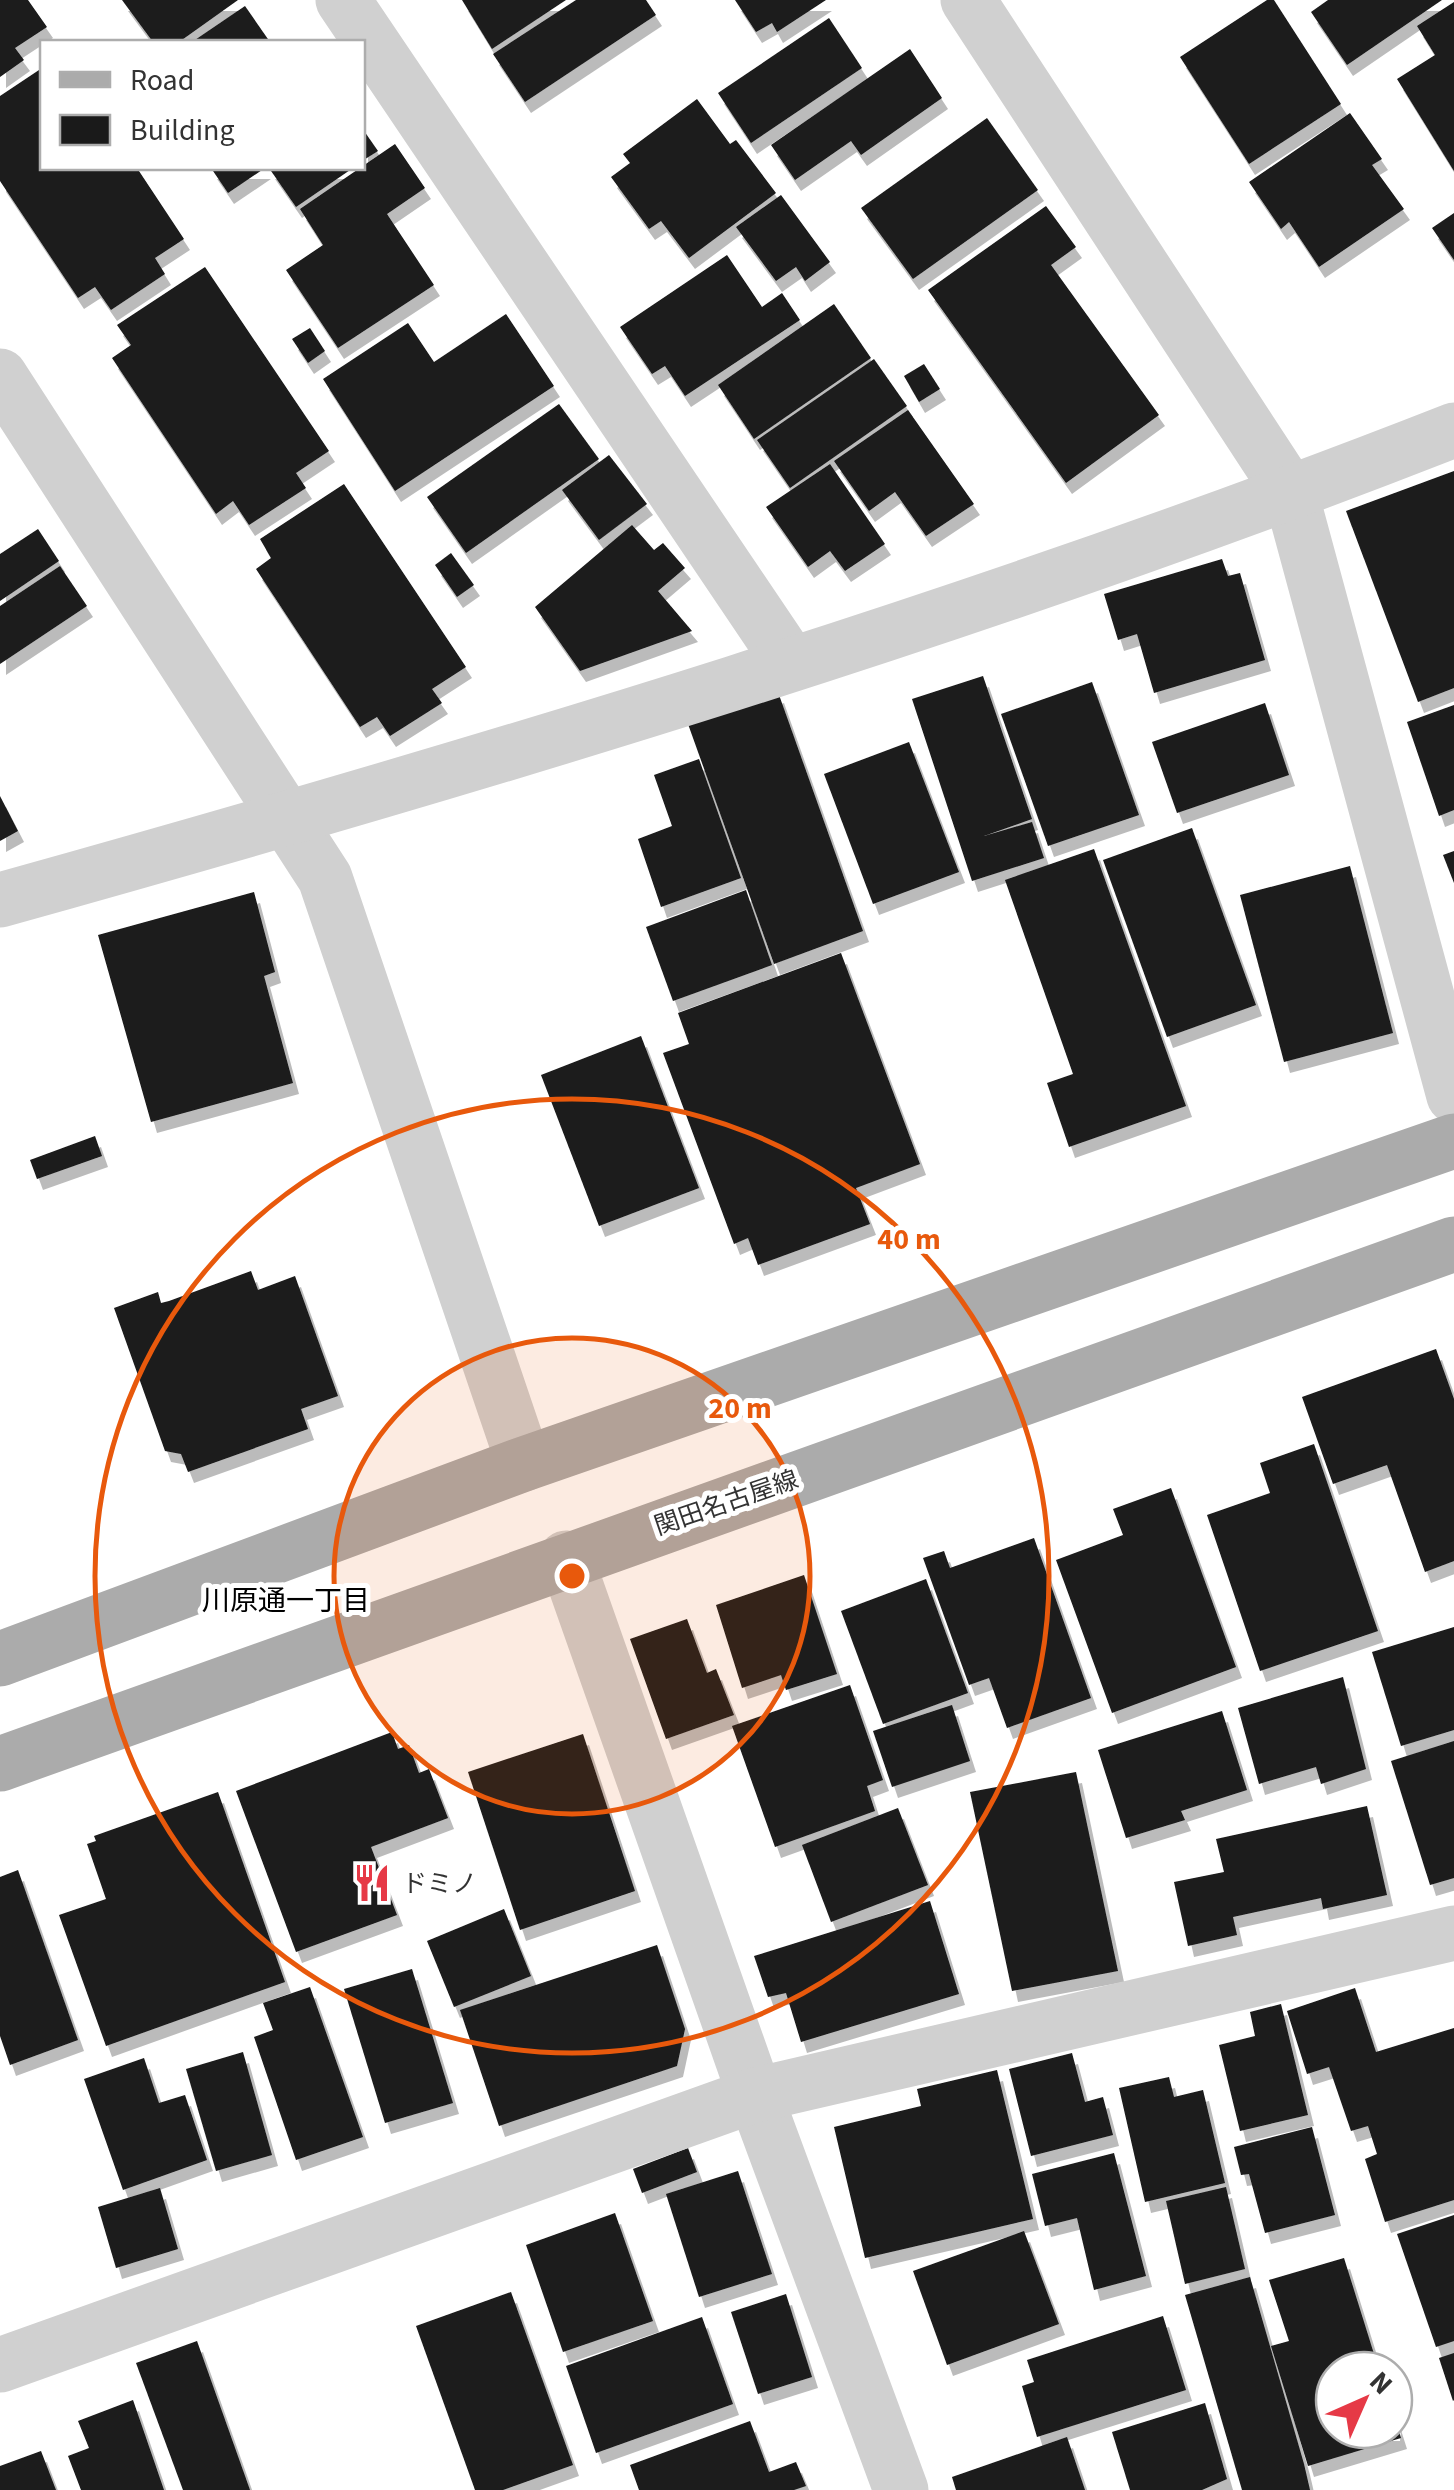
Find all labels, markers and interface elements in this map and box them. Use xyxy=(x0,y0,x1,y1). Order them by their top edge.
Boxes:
legend xyxy=(40,40,365,170)
text: Road xyxy=(130,59,194,102)
text: Building xyxy=(130,109,235,152)
text: 40 m xyxy=(877,1218,941,1261)
text: 20 m xyxy=(708,1387,772,1430)
street label: 関田名古屋線 xyxy=(650,1462,803,1544)
centre of rings xyxy=(554,1558,590,1594)
district label: 川原通一丁目 xyxy=(202,1581,370,1621)
restaurant icon: ドミノ xyxy=(351,1862,393,1904)
place label: ドミノ xyxy=(402,1866,477,1902)
north arrow xyxy=(1314,2350,1414,2450)
text: N xyxy=(1360,2362,1402,2404)

